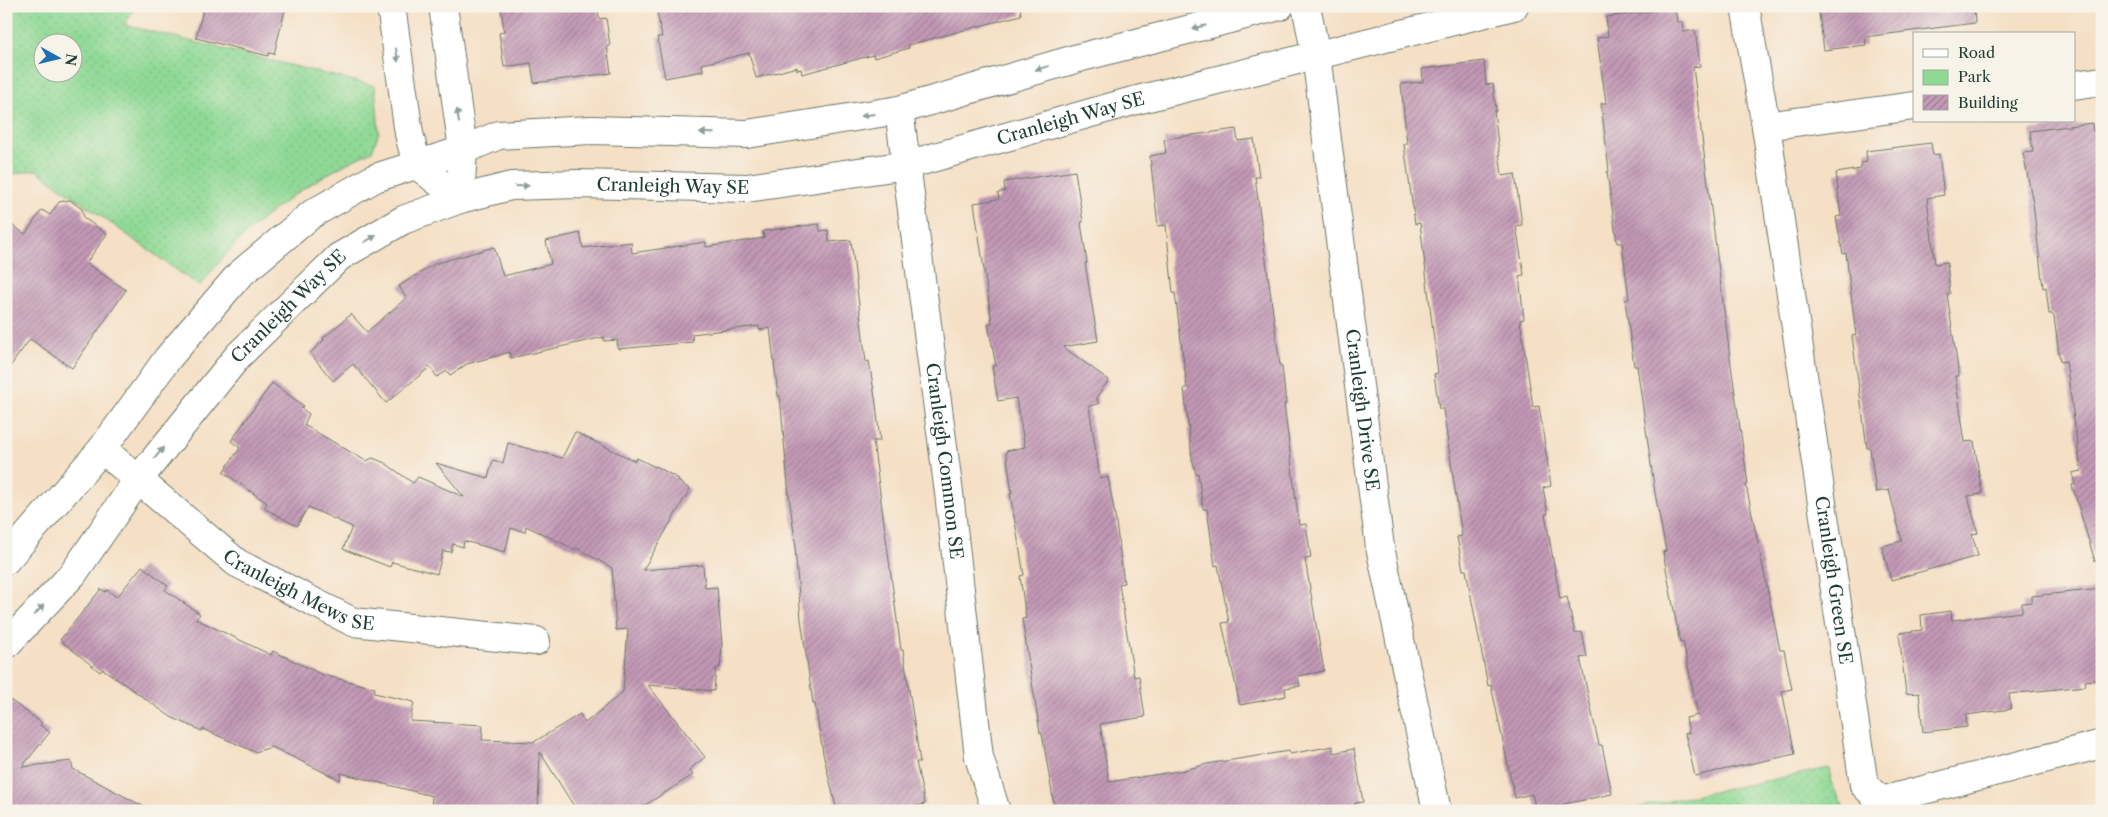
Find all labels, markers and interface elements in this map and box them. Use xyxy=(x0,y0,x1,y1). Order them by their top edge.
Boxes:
one-way arrow xyxy=(1192,23,1207,31)
north arrow xyxy=(32,32,82,82)
legend xyxy=(1913,32,2076,122)
text: Road xyxy=(1958,43,1995,62)
one-way arrow xyxy=(394,47,402,63)
text: N xyxy=(61,53,81,67)
one-way arrow xyxy=(1035,65,1050,73)
text: Park xyxy=(1958,67,1992,86)
street label: Cranleigh Way SE xyxy=(994,87,1147,150)
text: Building xyxy=(1958,93,2018,112)
one-way arrow xyxy=(454,107,462,123)
one-way arrow xyxy=(860,111,876,119)
one-way arrow xyxy=(699,129,715,137)
street label: Cranleigh Way SE xyxy=(596,173,750,199)
one-way arrow xyxy=(514,182,530,190)
one-way arrow xyxy=(363,235,377,243)
street label: Cranleigh Way SE xyxy=(226,245,351,368)
street label: Cranleigh Drive SE xyxy=(1341,327,1384,493)
street label: Cranleigh Common SE xyxy=(921,362,967,560)
one-way arrow xyxy=(154,447,165,460)
street label: Cranleigh Green SE xyxy=(1810,494,1857,666)
street label: Cranleigh Mews SE xyxy=(218,545,376,635)
one-way arrow xyxy=(33,604,45,616)

